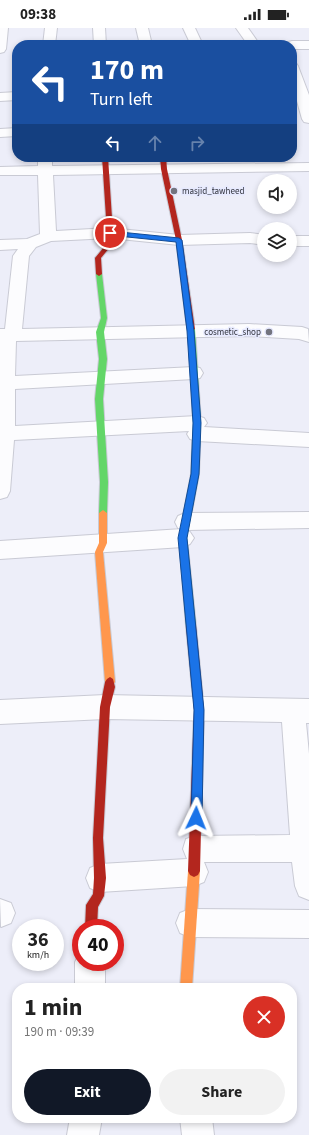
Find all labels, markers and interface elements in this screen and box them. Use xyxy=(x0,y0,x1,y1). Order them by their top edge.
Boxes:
text: 09:38 xyxy=(20,4,56,25)
text: 170 m xyxy=(90,50,164,90)
icon: left xyxy=(24,56,76,108)
text: Turn left xyxy=(90,87,152,112)
icon: left xyxy=(102,132,124,154)
icon: ahead xyxy=(144,132,166,154)
icon: right xyxy=(186,132,208,154)
map controls xyxy=(257,174,297,262)
button: sound xyxy=(257,174,297,214)
place label: masjid_tawheed xyxy=(182,185,244,198)
marker: masjid_tawheed xyxy=(169,186,179,196)
pin xyxy=(93,216,127,250)
icon: arrive xyxy=(99,222,121,244)
button: layers xyxy=(257,222,297,262)
place label: cosmetic_shop xyxy=(204,326,261,339)
marker: cosmetic_shop xyxy=(264,327,274,337)
position arrow xyxy=(175,797,217,839)
speed limit sign: 40 xyxy=(72,919,124,971)
text: 36 xyxy=(27,926,49,954)
text: km/h xyxy=(27,948,49,962)
text: 1 min xyxy=(24,990,82,1025)
button: close xyxy=(243,996,285,1038)
text: 190 m · 09:39 xyxy=(24,1023,94,1041)
button: Exit xyxy=(24,1069,151,1115)
button: Share xyxy=(159,1069,285,1115)

